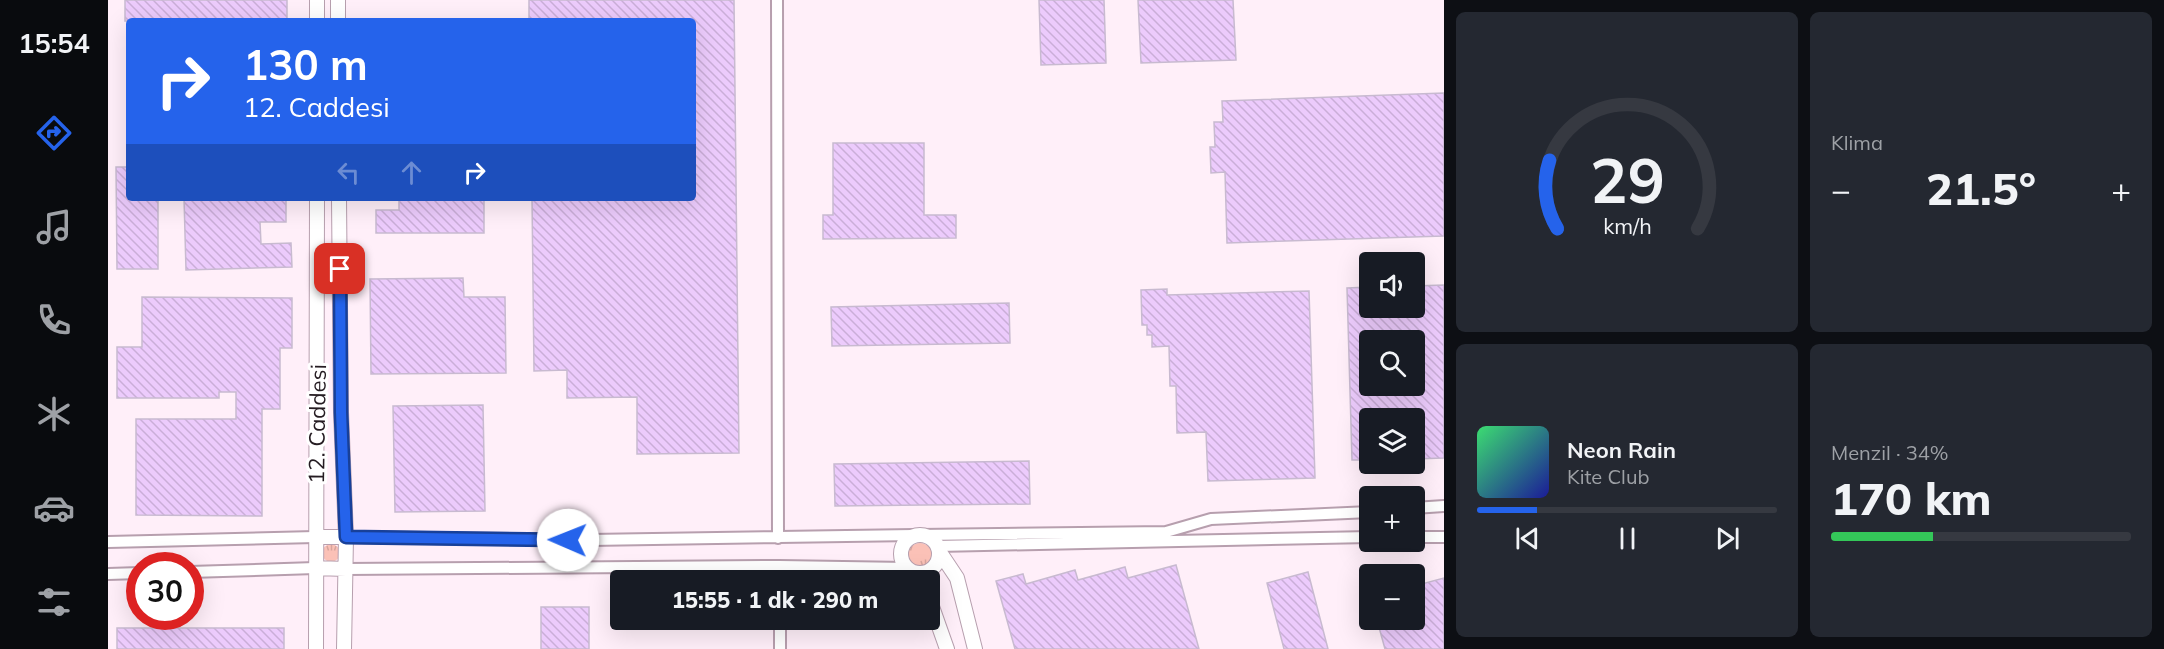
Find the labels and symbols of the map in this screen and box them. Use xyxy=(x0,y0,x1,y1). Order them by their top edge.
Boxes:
pin xyxy=(314,243,365,294)
street label: 12. Caddesi xyxy=(302,364,332,484)
position arrow xyxy=(536,508,600,572)
speed limit sign: 30 xyxy=(126,552,204,630)

